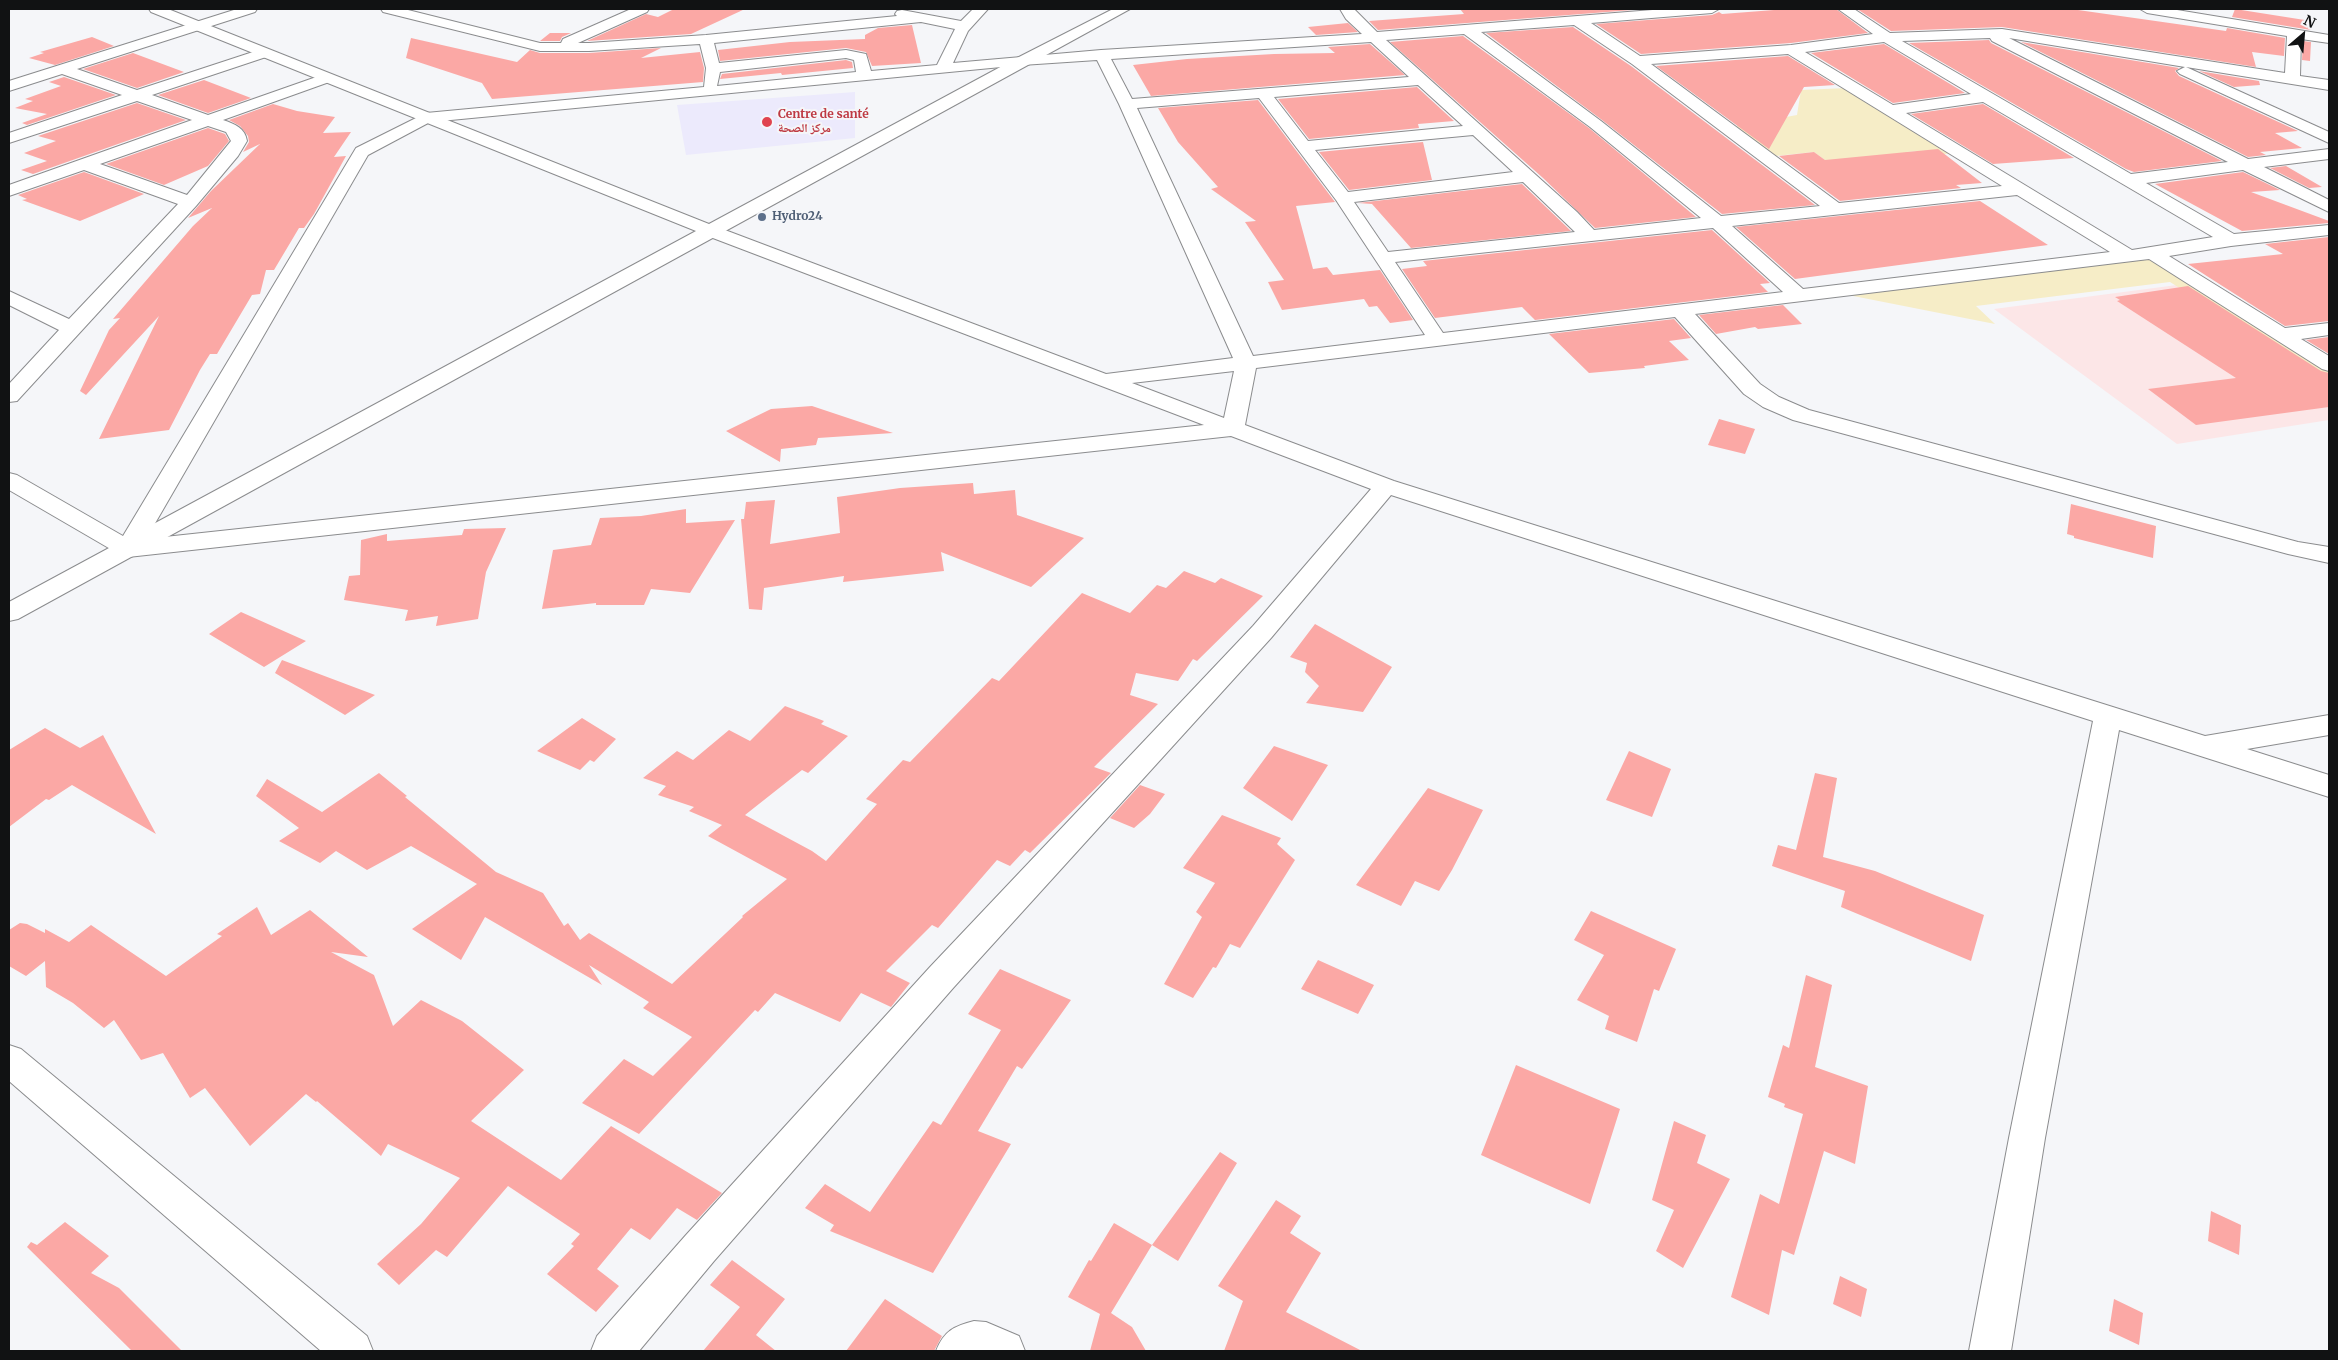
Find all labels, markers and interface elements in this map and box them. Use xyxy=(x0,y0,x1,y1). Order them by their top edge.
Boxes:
north arrow xyxy=(2278,10,2328,60)
text: N xyxy=(2301,11,2319,32)
place label: Centre de santé مركز الصحة xyxy=(778,108,869,136)
marker: Centre de santé مركز الصحة xyxy=(760,115,774,129)
place label: Hydro24 xyxy=(772,210,823,224)
marker: Hydro24 xyxy=(756,211,768,223)

